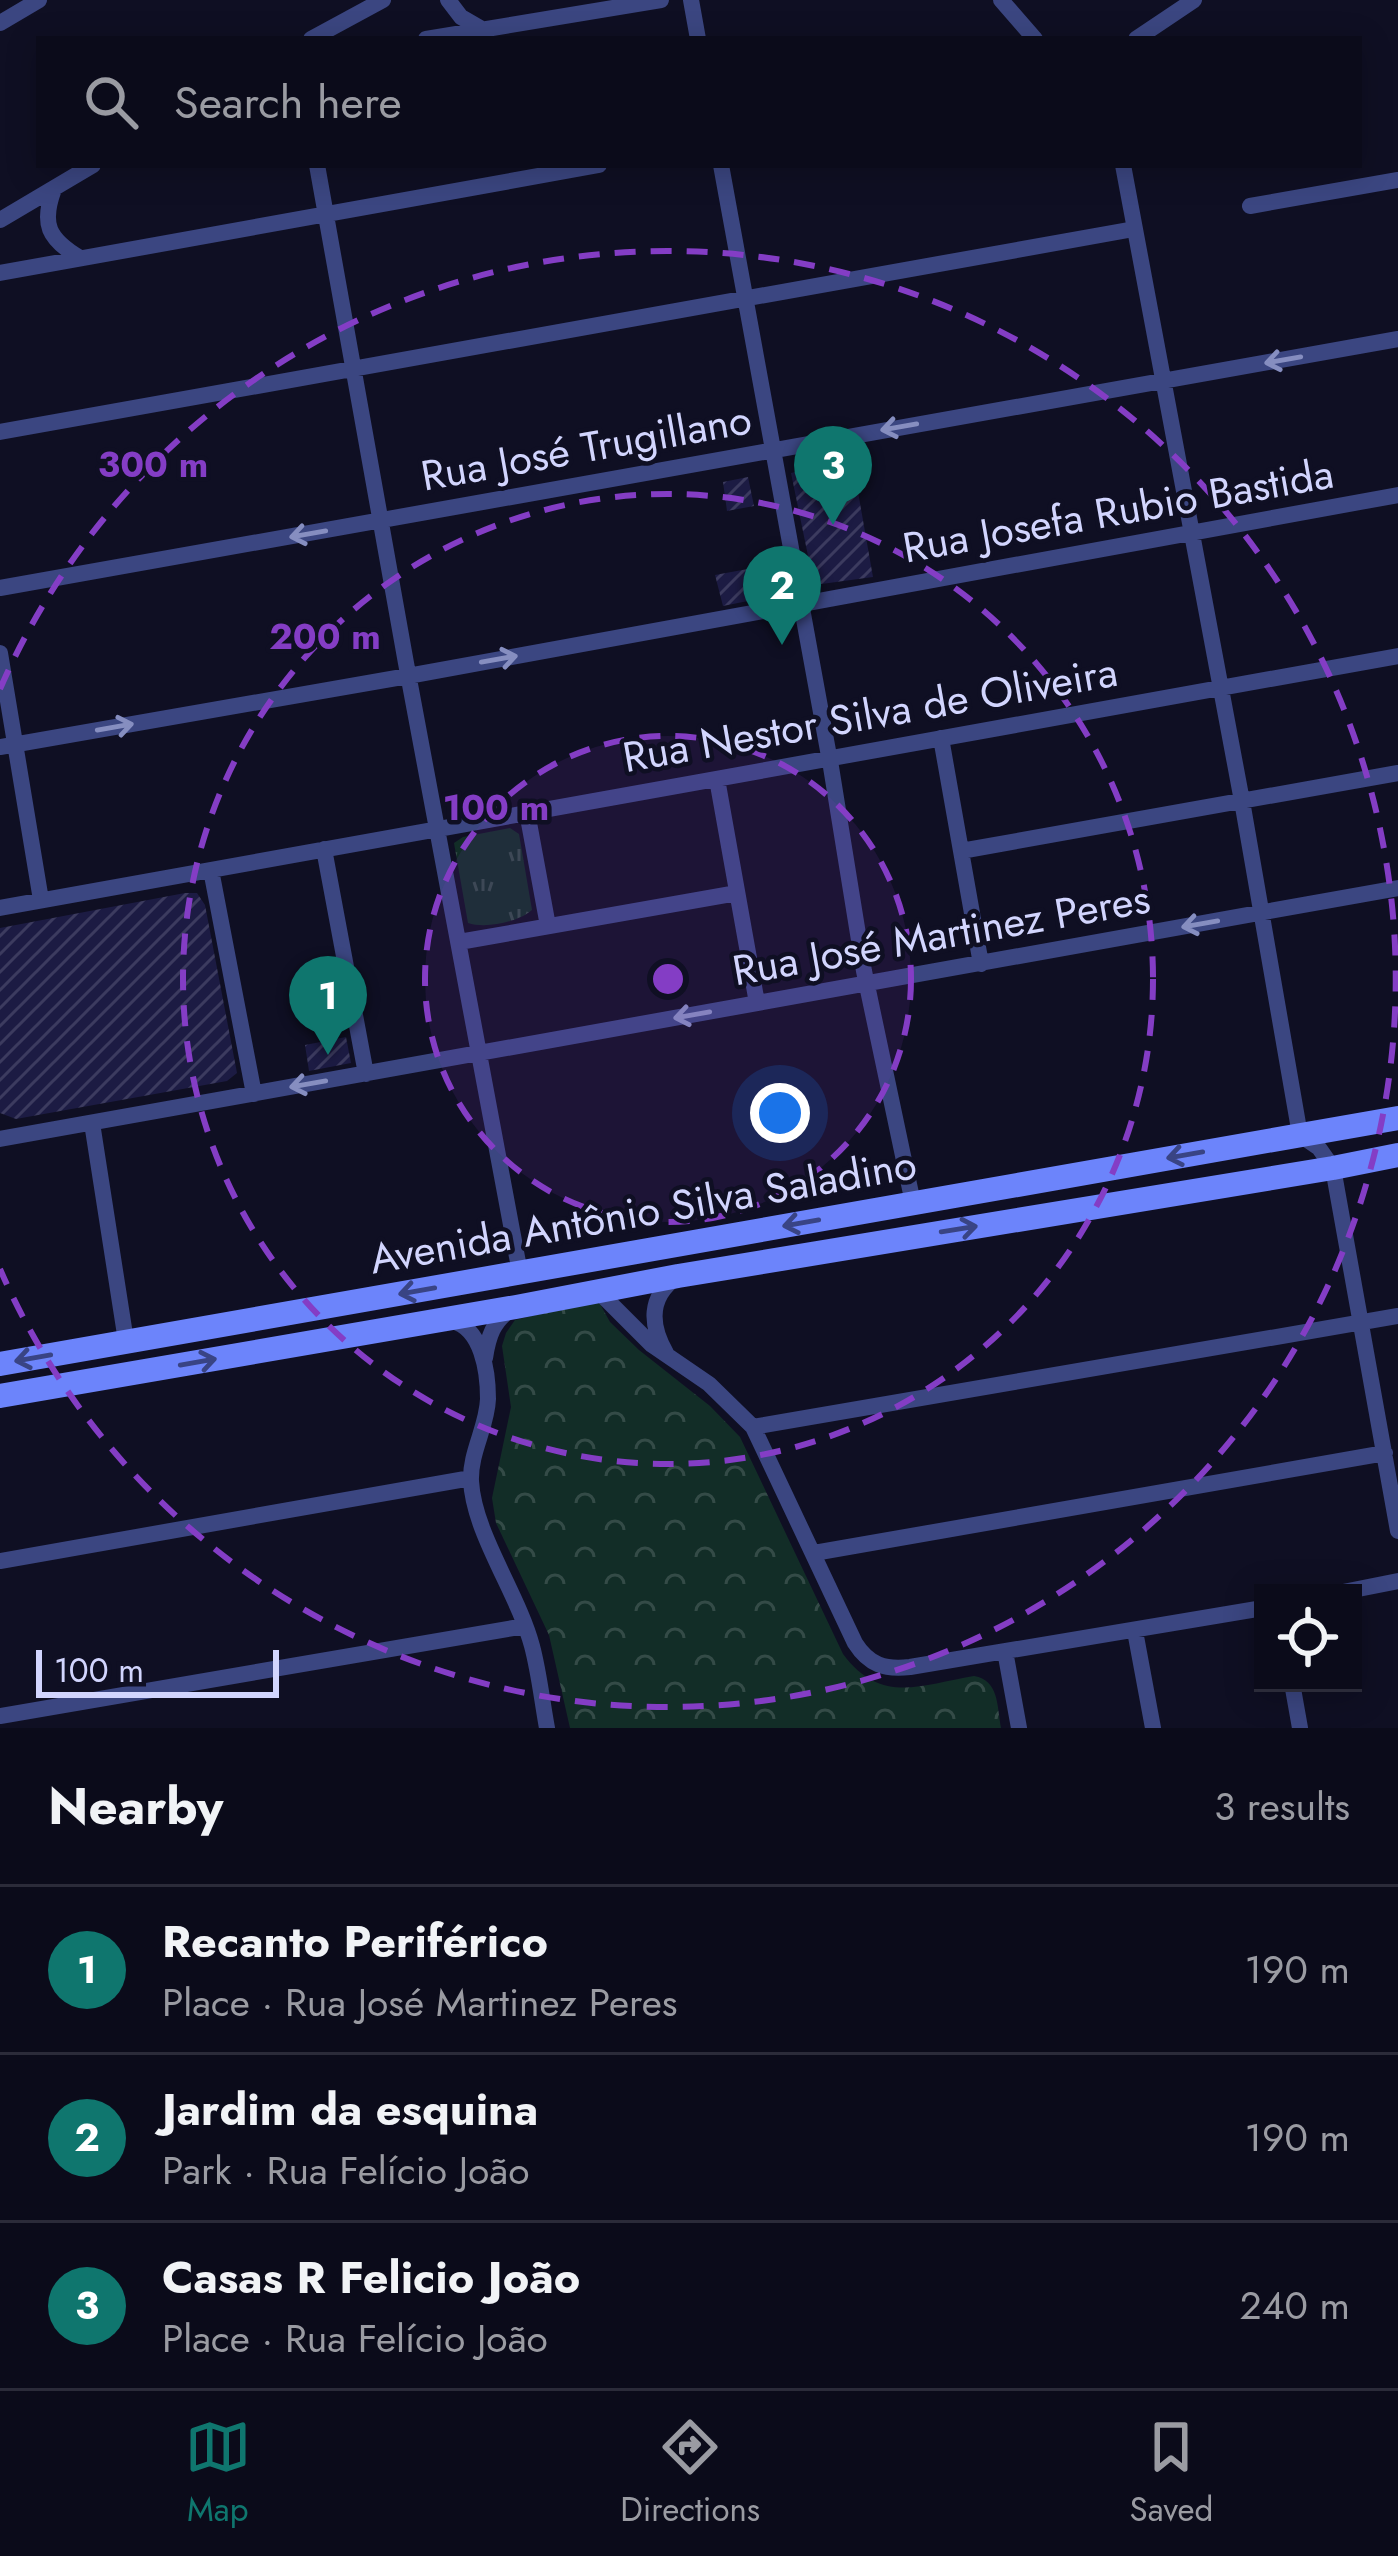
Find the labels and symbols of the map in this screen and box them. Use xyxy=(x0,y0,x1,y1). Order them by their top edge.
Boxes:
one-way arrow xyxy=(1264,349,1303,372)
street label: Rua José Trugillano xyxy=(416,388,756,507)
one-way arrow xyxy=(880,417,919,439)
pin: 3 xyxy=(794,426,872,525)
text: 300 m xyxy=(98,438,208,490)
street label: Rua Josefa Rubio Bastida xyxy=(898,443,1338,578)
one-way arrow xyxy=(290,523,329,546)
pin: 2 xyxy=(743,546,821,645)
text: 200 m xyxy=(269,610,381,662)
street label: Rua Nestor Silva de Oliveira xyxy=(618,641,1122,788)
one-way arrow xyxy=(479,647,518,670)
one-way arrow xyxy=(95,714,134,737)
text: 100 m xyxy=(443,781,549,833)
street label: Rua José Martinez Peres xyxy=(728,868,1155,1001)
one-way arrow xyxy=(1181,913,1220,936)
pin: 1 xyxy=(289,956,367,1055)
centre of rings xyxy=(647,958,689,1000)
one-way arrow xyxy=(674,1005,713,1027)
one-way arrow xyxy=(290,1074,329,1096)
your location xyxy=(750,1083,810,1143)
street label: Avenida Antônio Silva Saladino xyxy=(365,1133,921,1290)
one-way arrow xyxy=(1167,1145,1206,1167)
one-way arrow xyxy=(783,1213,822,1235)
one-way arrow xyxy=(939,1217,978,1240)
one-way arrow xyxy=(398,1280,437,1303)
one-way arrow xyxy=(14,1347,53,1370)
one-way arrow xyxy=(178,1349,217,1372)
scale bar xyxy=(36,1644,279,1697)

